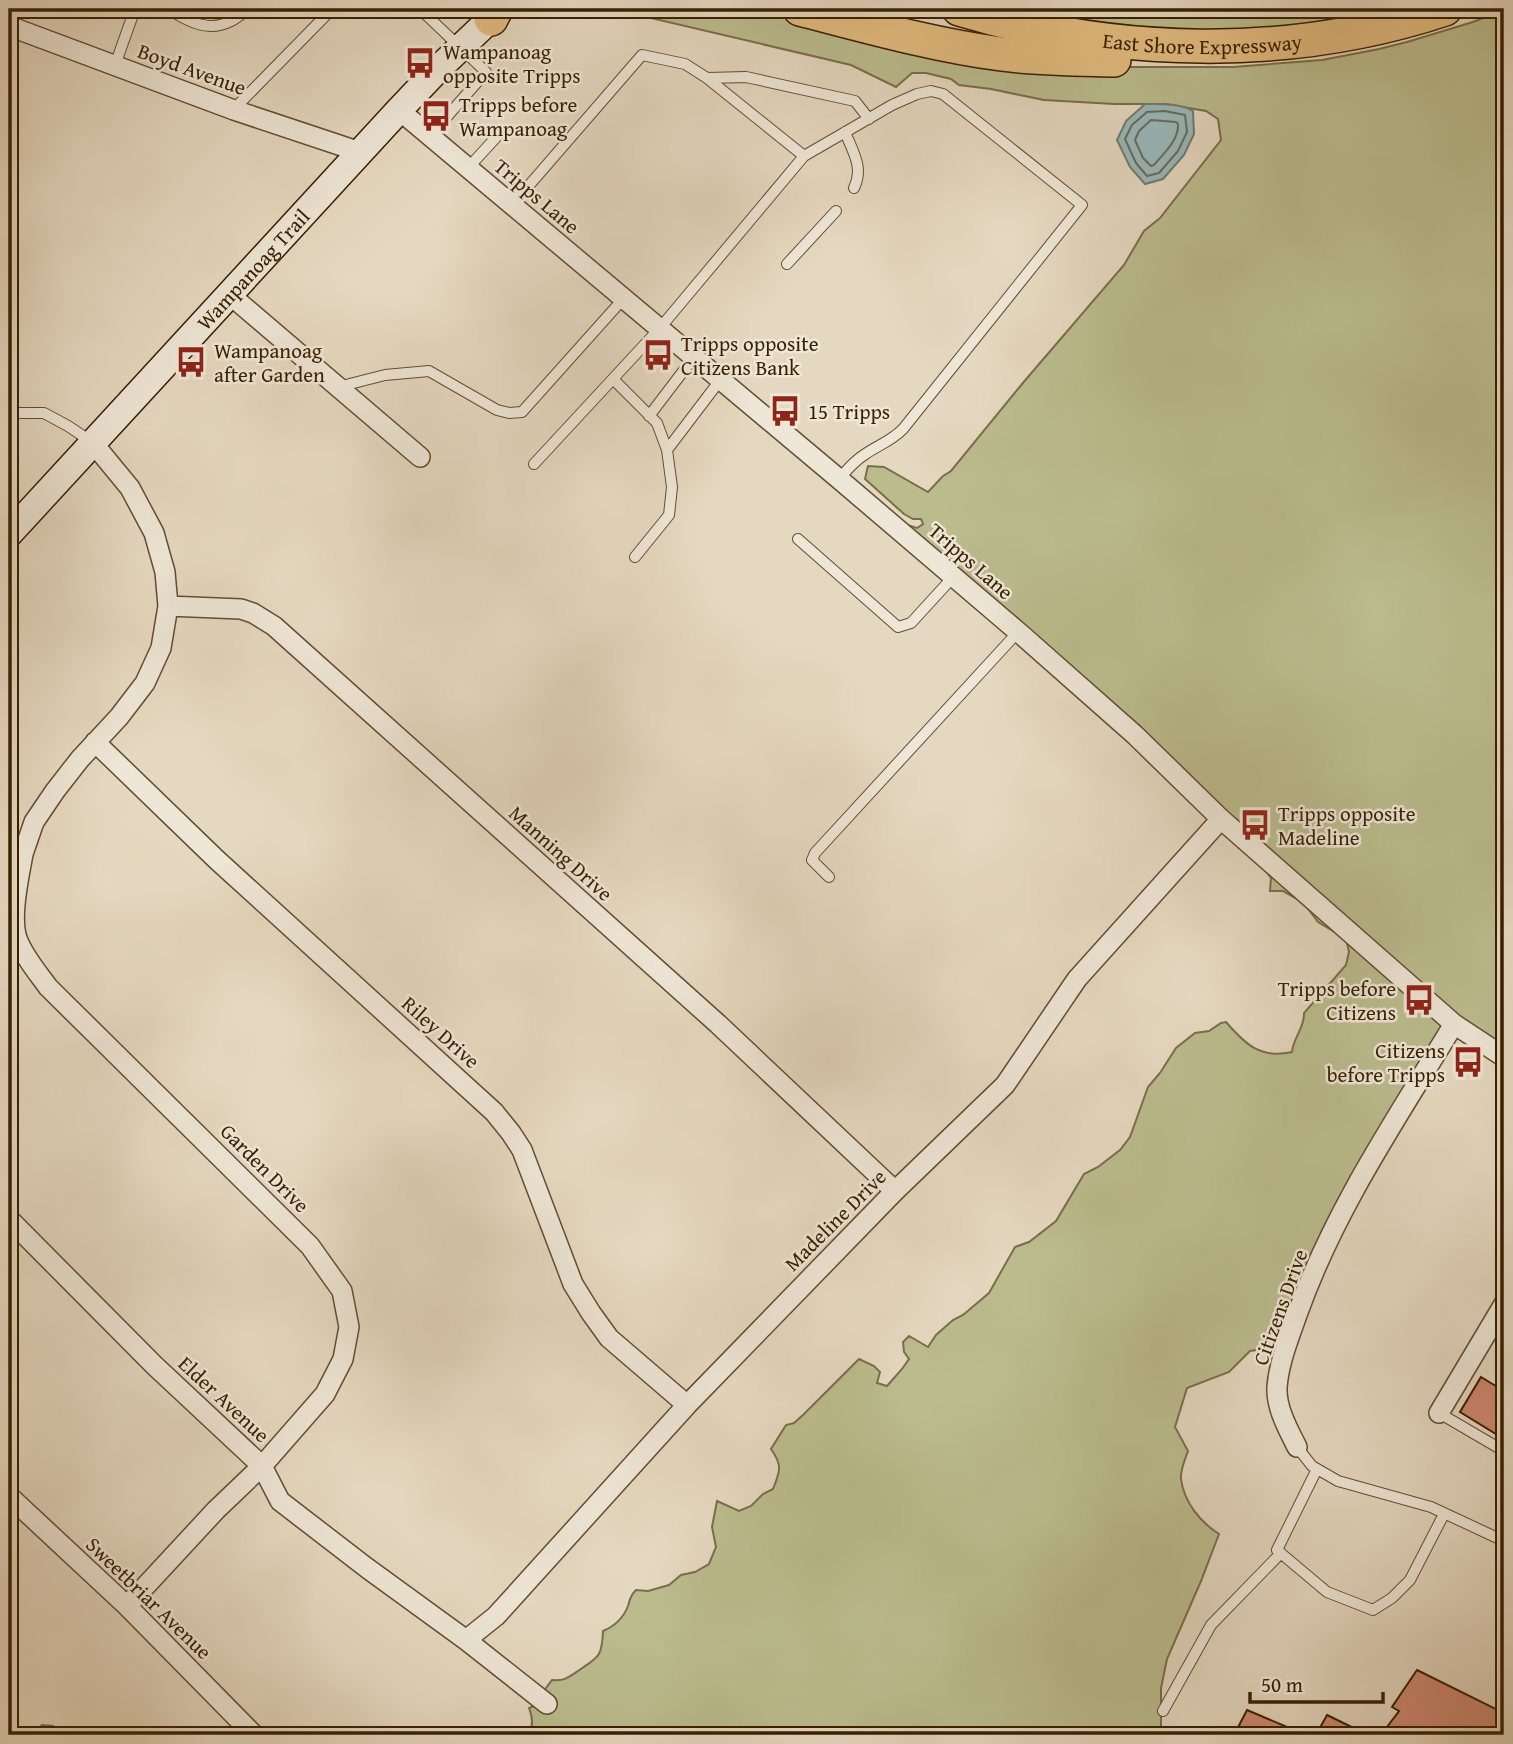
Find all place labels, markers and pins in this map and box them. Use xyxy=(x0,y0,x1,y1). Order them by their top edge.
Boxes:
place label: Wampanoag opposite Tripps xyxy=(443,36,581,91)
bus stop icon: Wampanoag opposite Tripps xyxy=(403,46,437,80)
place label: Tripps before Wampanoag xyxy=(459,89,577,144)
bus stop icon: Tripps before Wampanoag xyxy=(419,99,453,133)
place label: Tripps opposite Citizens Bank xyxy=(681,328,819,383)
place label: Wampanoag after Garden xyxy=(214,335,325,390)
bus stop icon: Tripps opposite Citizens Bank xyxy=(641,338,675,372)
bus stop icon: Wampanoag after Garden xyxy=(174,345,208,379)
bus stop icon: 15 Tripps xyxy=(768,394,802,428)
place label: 15 Tripps xyxy=(808,396,890,427)
place label: Tripps opposite Madeline xyxy=(1278,798,1416,853)
bus stop icon: Tripps opposite Madeline xyxy=(1238,808,1272,842)
place label: Tripps before Citizens xyxy=(1278,973,1396,1028)
bus stop icon: Tripps before Citizens xyxy=(1402,983,1436,1017)
place label: Citizens before Tripps xyxy=(1327,1035,1445,1090)
bus stop icon: Citizens before Tripps xyxy=(1451,1045,1485,1079)

